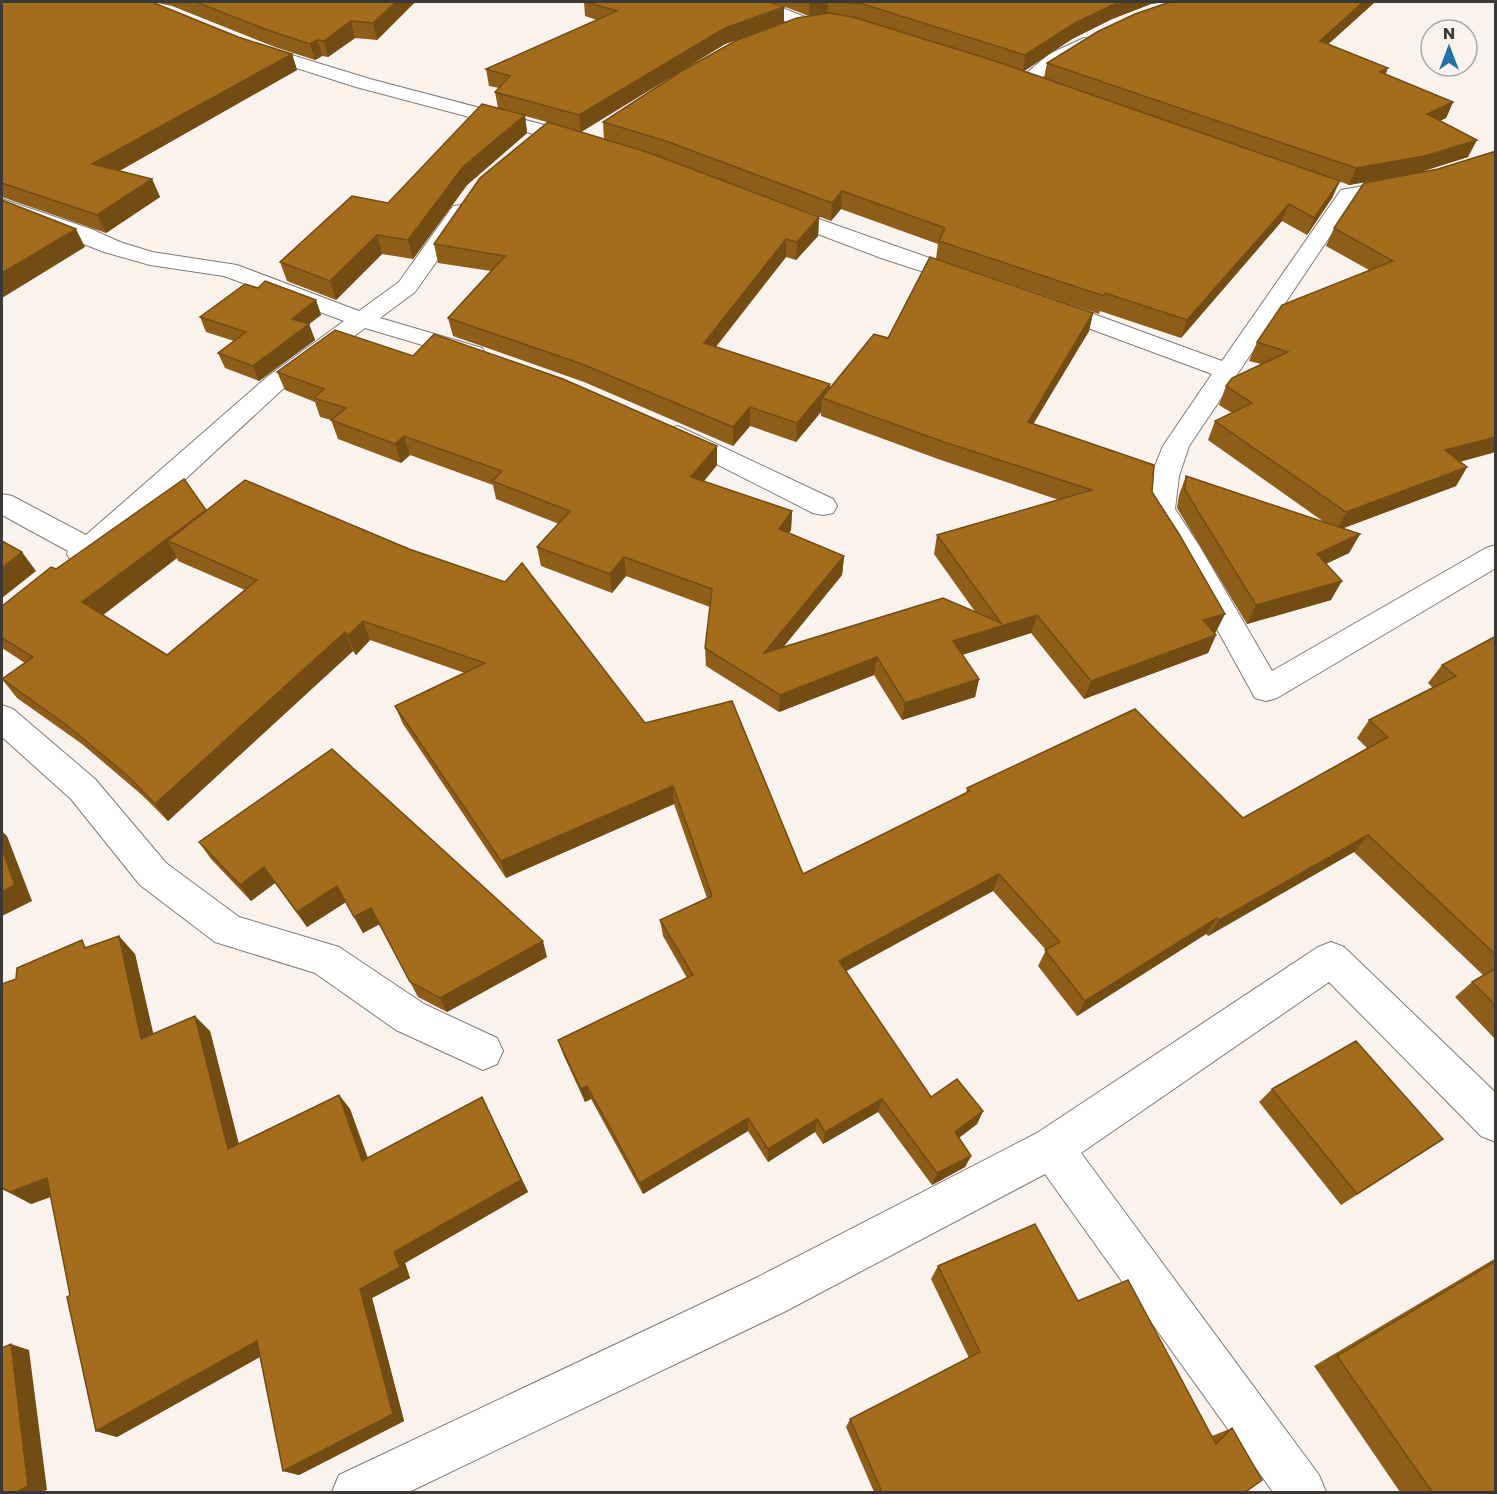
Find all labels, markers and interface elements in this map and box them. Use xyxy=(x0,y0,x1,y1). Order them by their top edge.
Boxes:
north arrow xyxy=(1419,18,1479,78)
text: N xyxy=(1443,22,1455,45)

